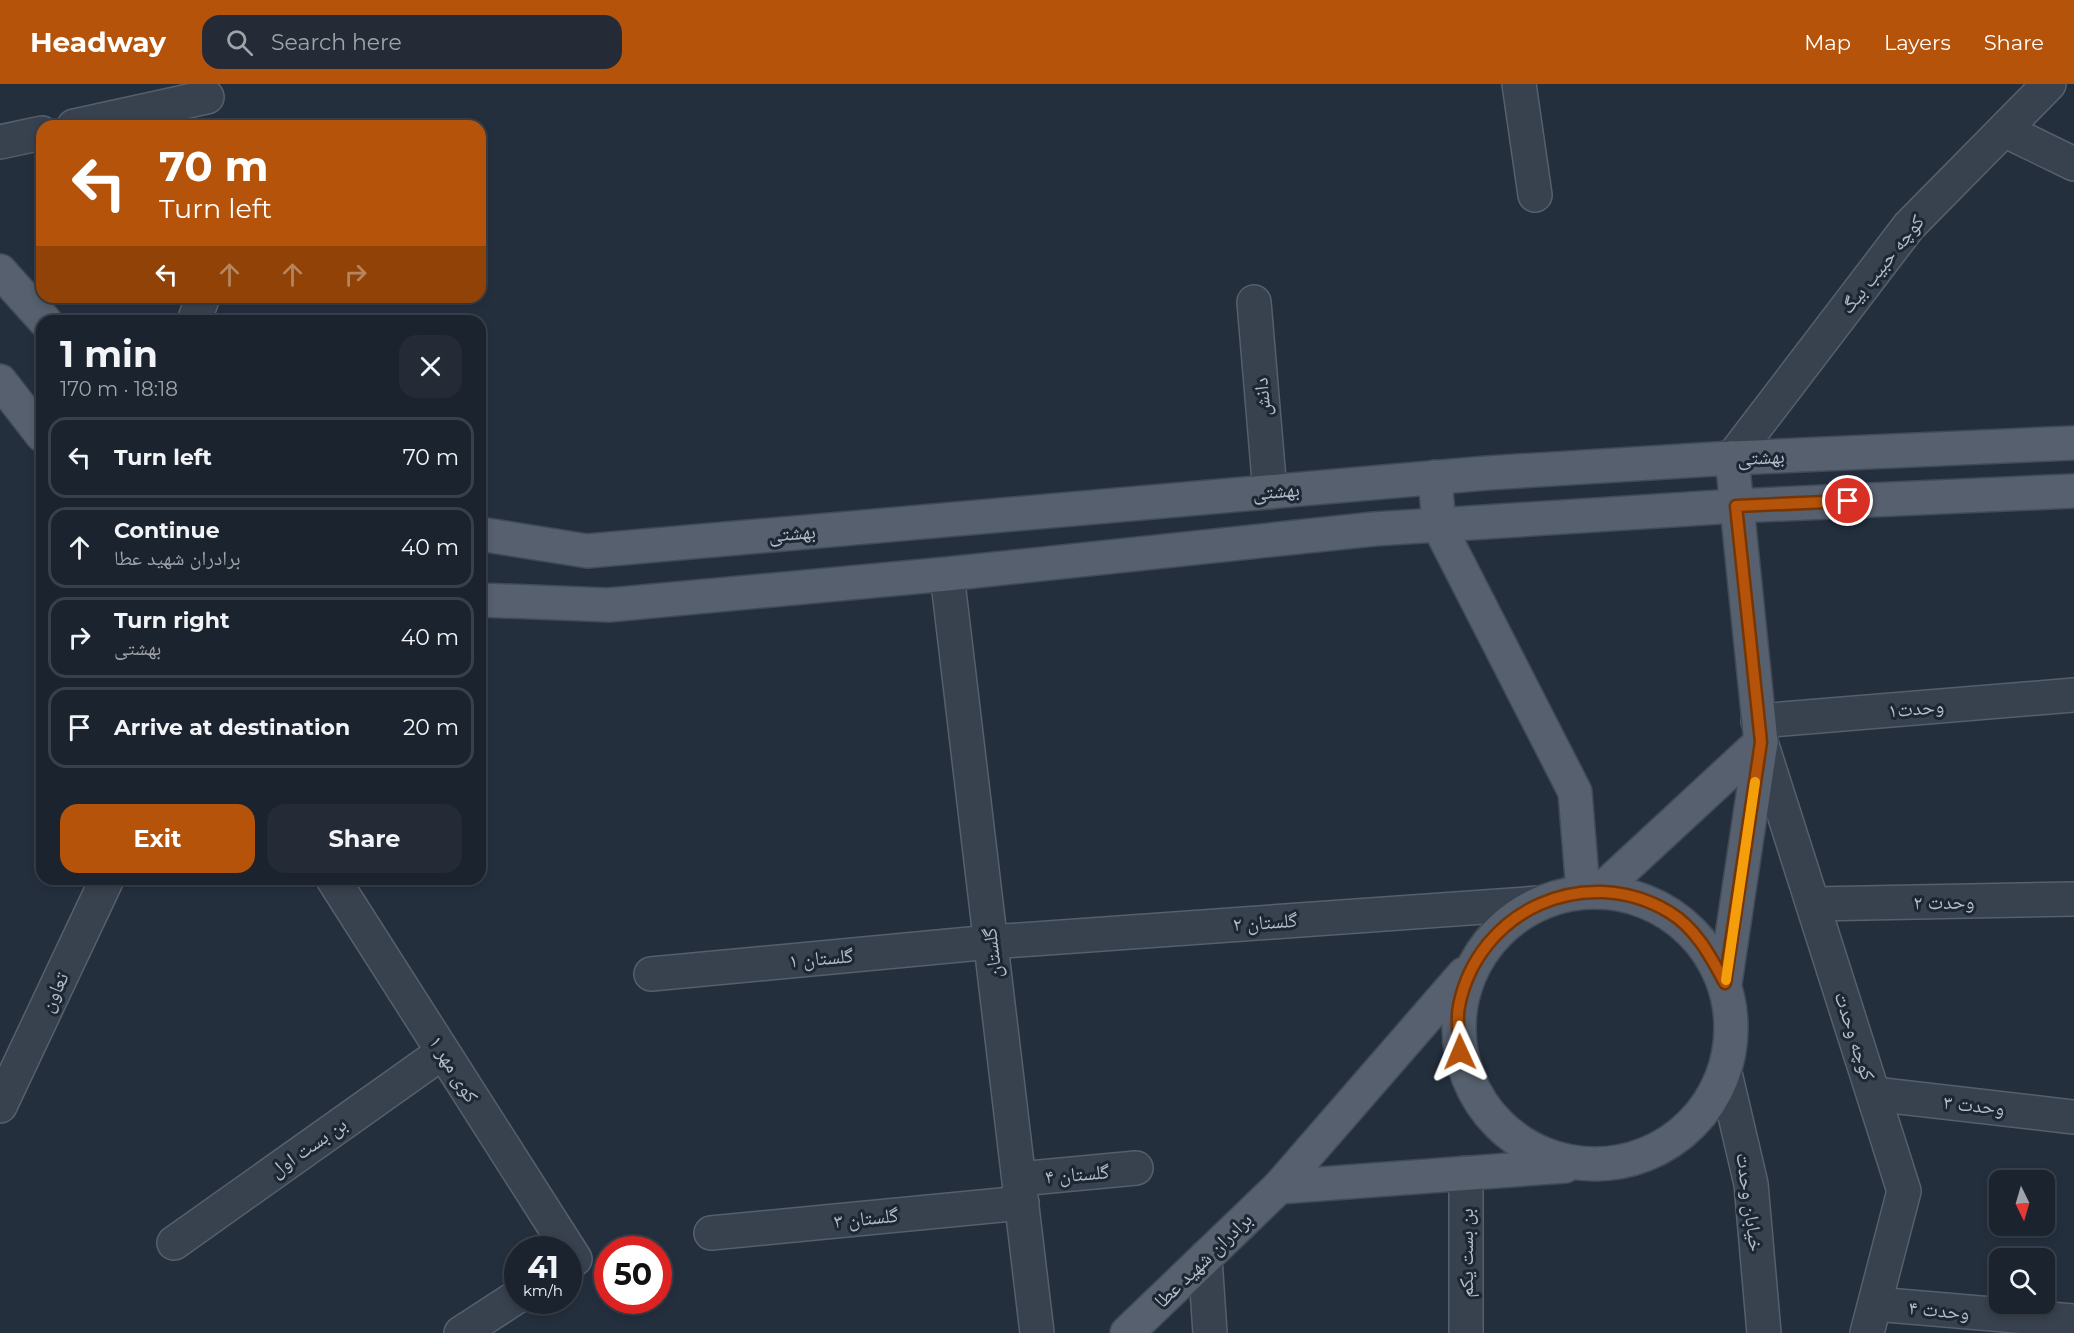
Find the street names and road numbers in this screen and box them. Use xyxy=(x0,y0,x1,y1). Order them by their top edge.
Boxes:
street label: کوچه حبیب بیگ xyxy=(1835,210,1929,318)
street label: دانش xyxy=(1248,377,1276,417)
street label: بهشتی xyxy=(1737,444,1785,470)
street label: بهشتی xyxy=(1251,477,1301,505)
street label: بهشتی xyxy=(767,519,817,547)
street label: وحدت۱ xyxy=(1887,694,1945,722)
street label: وحدت ۲ xyxy=(1913,889,1975,915)
street label: گلستان ۲ xyxy=(1232,908,1298,936)
street label: گلستان xyxy=(977,926,1007,980)
street label: گلستان ۱ xyxy=(788,943,854,973)
street label: تعاون xyxy=(34,968,74,1016)
street label: کوچه وحدت xyxy=(1829,989,1881,1083)
street label: کوی مهر ۱ xyxy=(424,1031,484,1107)
street label: وحدت ۳ xyxy=(1942,1090,2006,1120)
street label: بن بست اول xyxy=(265,1112,351,1182)
street label: خیابان وحدت xyxy=(1731,1151,1769,1253)
street label: گلستان ۴ xyxy=(1044,1159,1110,1189)
street label: گلستان ۳ xyxy=(833,1203,900,1233)
street label: برادران شهید عطا xyxy=(1149,1207,1257,1313)
street label: بن بست یکم xyxy=(1454,1208,1480,1298)
street label: وحدت ۴ xyxy=(1907,1295,1971,1325)

